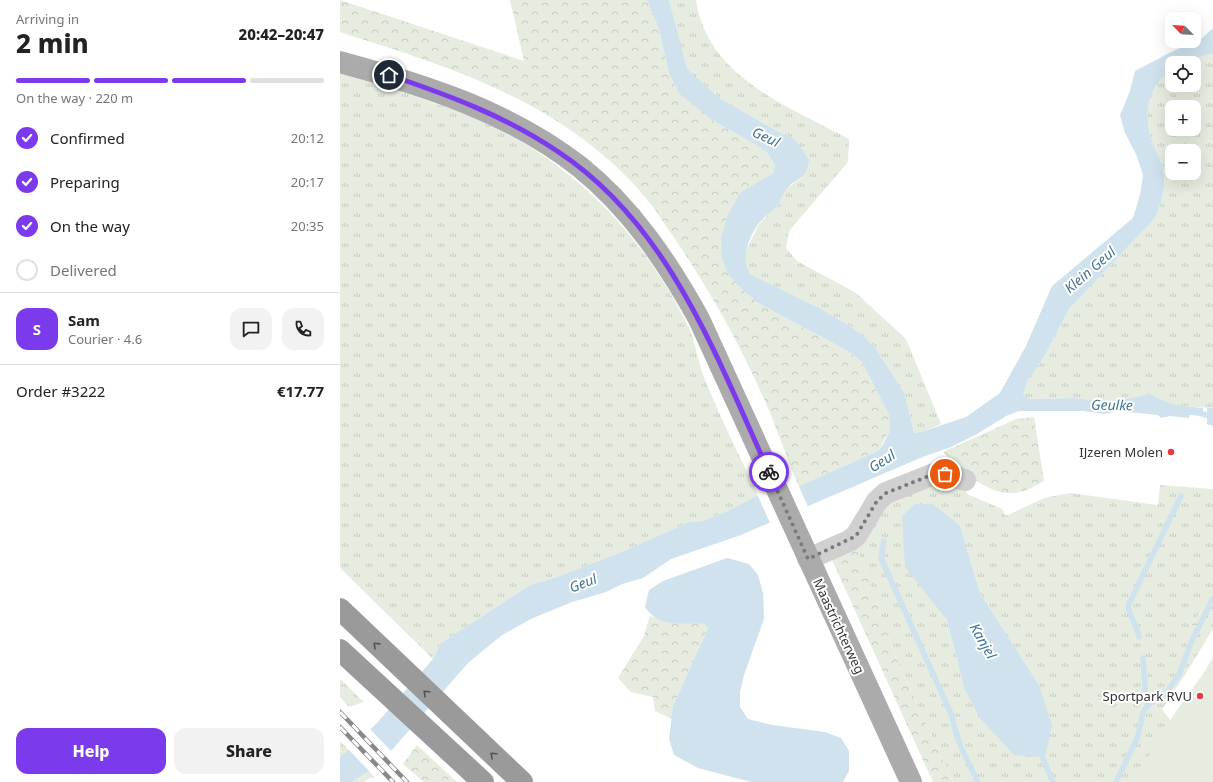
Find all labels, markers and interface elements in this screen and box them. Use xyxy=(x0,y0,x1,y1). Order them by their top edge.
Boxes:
text: Arriving in xyxy=(16,10,79,28)
north arrow xyxy=(1165,12,1201,48)
map controls xyxy=(1165,12,1201,180)
text: 20:42–20:47 xyxy=(239,24,324,44)
text: 2 min xyxy=(16,25,89,61)
button: locate xyxy=(1165,56,1201,92)
pin xyxy=(372,58,406,92)
icon: home xyxy=(378,64,400,86)
text: On the way · 220 m xyxy=(16,89,133,107)
button: + xyxy=(1165,100,1201,136)
water label: Geul xyxy=(749,122,783,151)
icon: check xyxy=(16,127,38,149)
text: Confirmed xyxy=(50,128,125,148)
text: 20:12 xyxy=(291,129,324,147)
button: − xyxy=(1165,144,1201,180)
icon: check xyxy=(16,171,38,193)
text: Preparing xyxy=(50,172,120,192)
text: 20:17 xyxy=(291,173,324,191)
icon: check xyxy=(16,215,38,237)
text: On the way xyxy=(50,216,130,236)
text: 20:35 xyxy=(291,217,324,235)
water label: Klein Geul xyxy=(1060,242,1120,297)
text: Delivered xyxy=(50,260,117,280)
button: chat xyxy=(230,308,272,350)
button: phone xyxy=(282,308,324,350)
text: Sam xyxy=(68,310,100,330)
text: S xyxy=(33,319,41,339)
text: Courier · 4.6 xyxy=(68,330,142,348)
text: Order #3222 xyxy=(16,381,105,401)
text: €17.77 xyxy=(277,381,324,401)
water label: Geulke xyxy=(1091,395,1133,414)
place label: IJzeren Molen xyxy=(1079,443,1163,461)
water label: Geul xyxy=(865,445,899,476)
marker: IJzeren Molen xyxy=(1166,447,1176,457)
courier xyxy=(749,452,789,492)
pin xyxy=(928,457,962,491)
icon: bike xyxy=(758,461,780,483)
icon: bag xyxy=(934,463,956,485)
water label: Geul xyxy=(566,568,600,596)
street label: Maastrichterweg xyxy=(809,575,869,677)
water label: Kanjel xyxy=(966,619,1001,662)
one-way arrow xyxy=(373,642,381,650)
place label: Sportpark RVU xyxy=(1103,687,1192,705)
one-way arrow xyxy=(424,691,431,698)
marker: Sportpark RVU xyxy=(1195,691,1205,701)
button: Help xyxy=(16,728,166,774)
button: Share xyxy=(174,728,324,774)
one-way arrow xyxy=(490,752,498,759)

